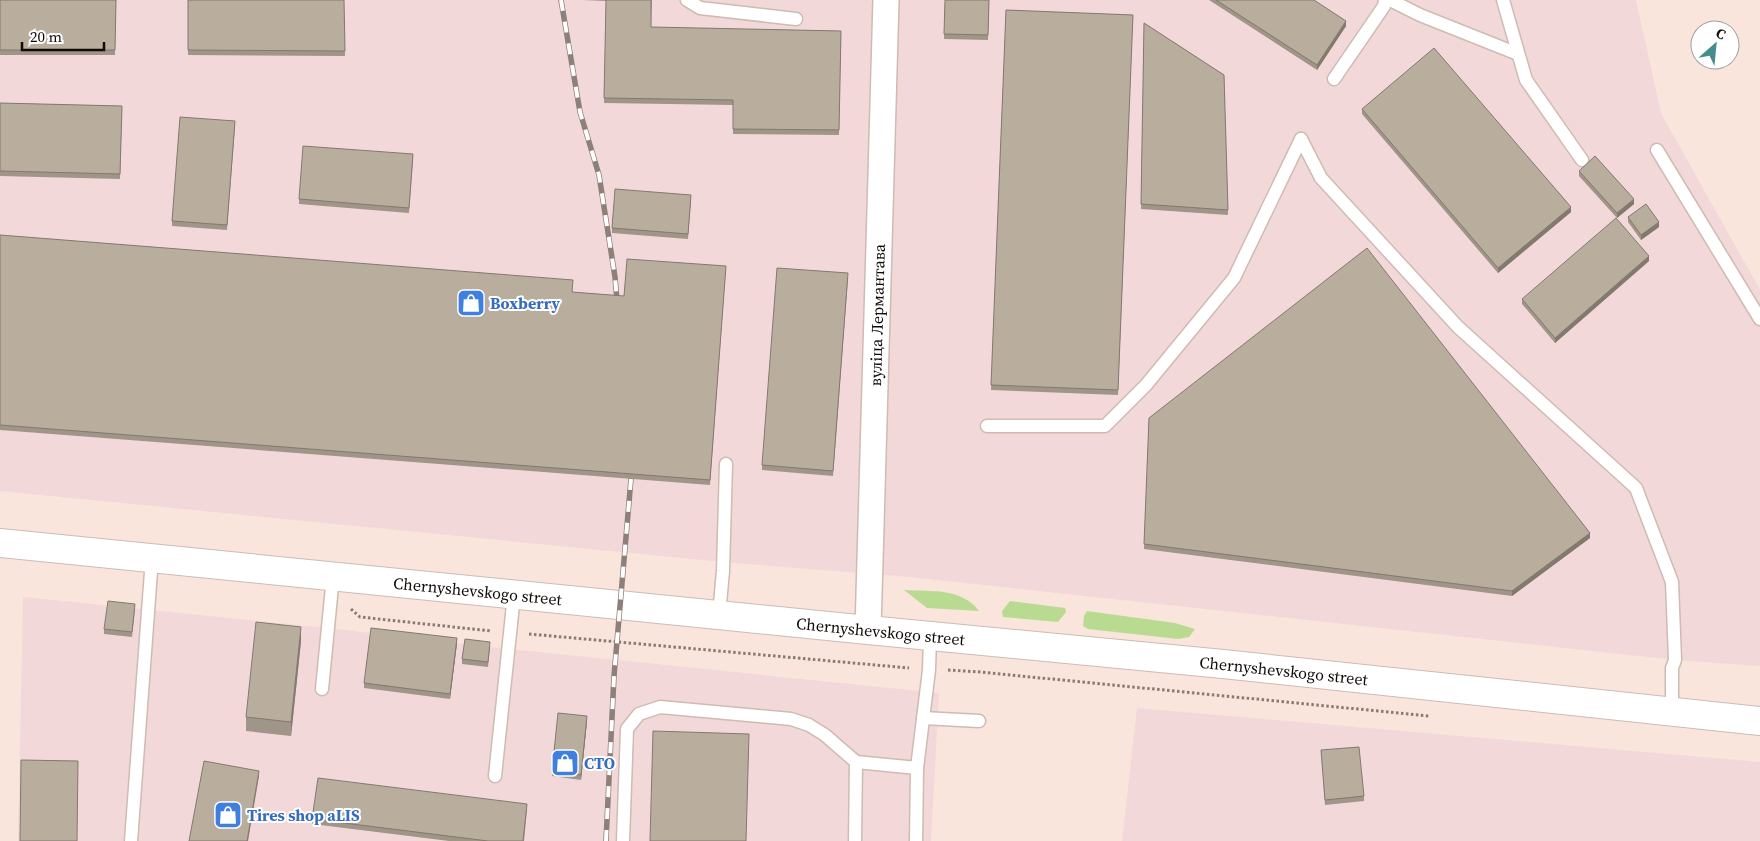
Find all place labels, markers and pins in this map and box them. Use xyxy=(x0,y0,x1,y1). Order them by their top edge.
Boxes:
shop icon: Boxberry xyxy=(456,288,486,318)
place label: Boxberry xyxy=(490,292,560,314)
shop icon: СТО xyxy=(550,748,580,778)
place label: СТО xyxy=(584,752,615,774)
shop icon: Tires shop aLIS xyxy=(213,800,243,830)
place label: Tires shop aLIS xyxy=(247,804,360,826)

